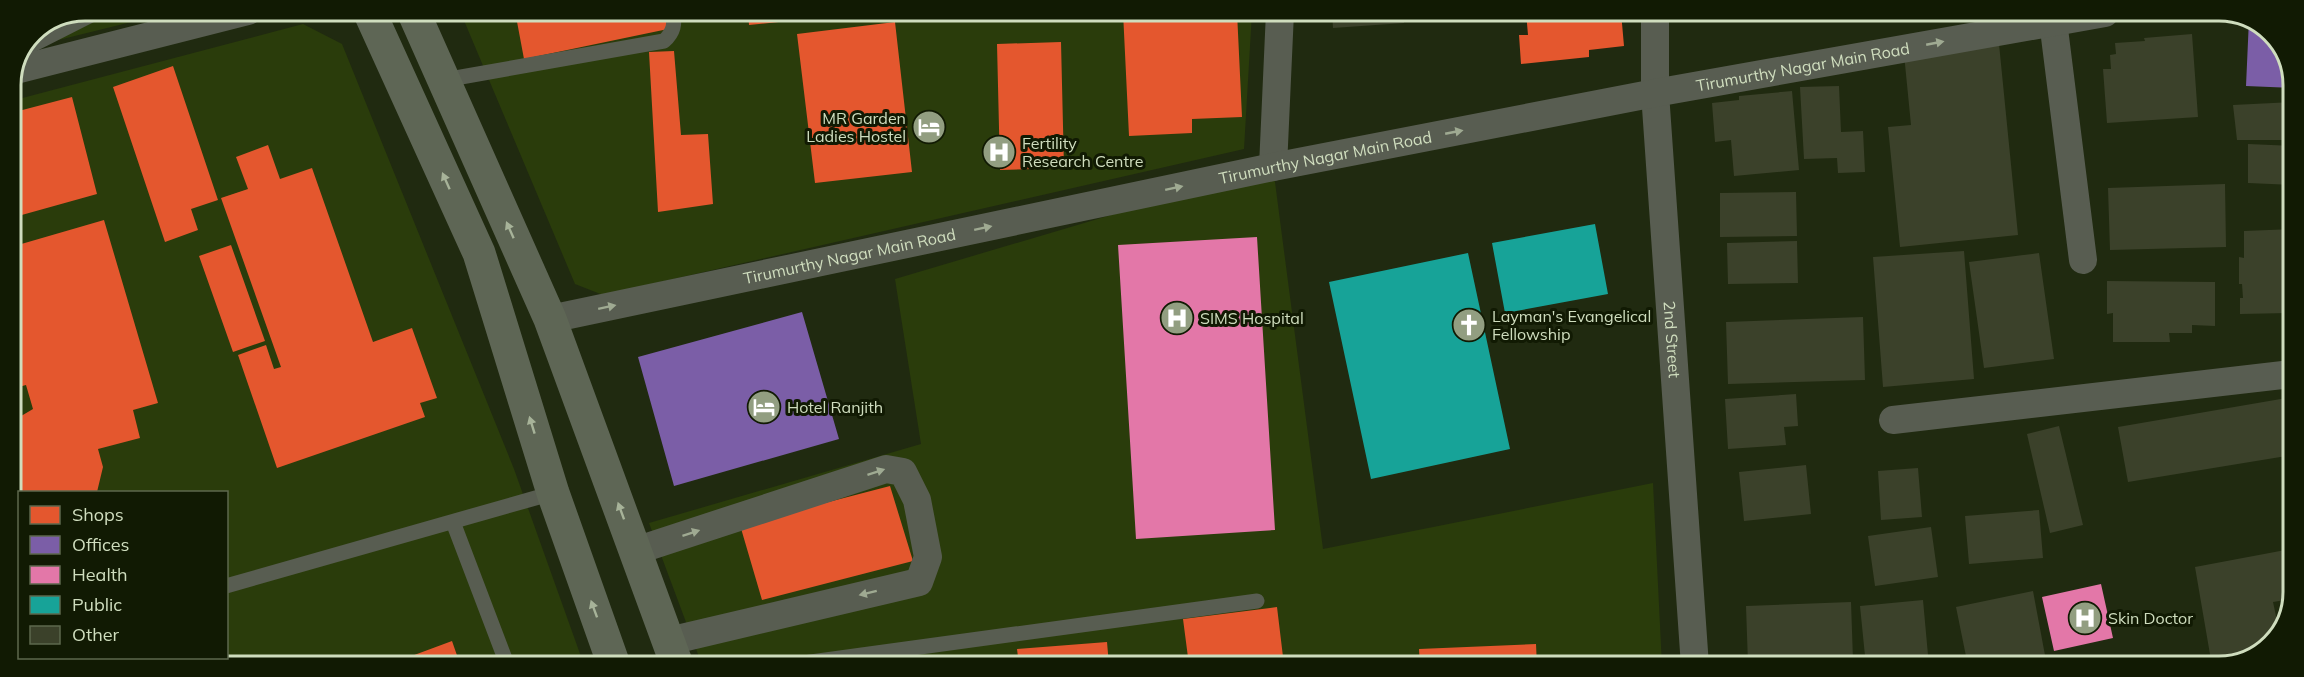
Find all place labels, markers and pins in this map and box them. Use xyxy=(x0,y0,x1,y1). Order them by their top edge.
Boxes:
place label: MR Garden Ladies Hostel xyxy=(806,108,906,146)
hotel icon: MR Garden Ladies Hostel xyxy=(911,109,947,145)
place label: Fertility Research Centre xyxy=(1022,133,1144,171)
hospital icon: Fertility Research Centre xyxy=(981,134,1017,170)
hospital icon: SIMS Hospital xyxy=(1159,300,1195,336)
place label: Layman's Evangelical Fellowship xyxy=(1492,306,1651,344)
church icon: Layman's Evangelical Fellowship xyxy=(1451,307,1487,343)
place label: SIMS Hospital xyxy=(1200,308,1304,328)
hotel icon: Hotel Ranjith xyxy=(746,389,782,425)
place label: Hotel Ranjith xyxy=(787,397,883,417)
hospital icon: Skin Doctor xyxy=(2067,600,2103,636)
place label: Skin Doctor xyxy=(2108,608,2193,628)

